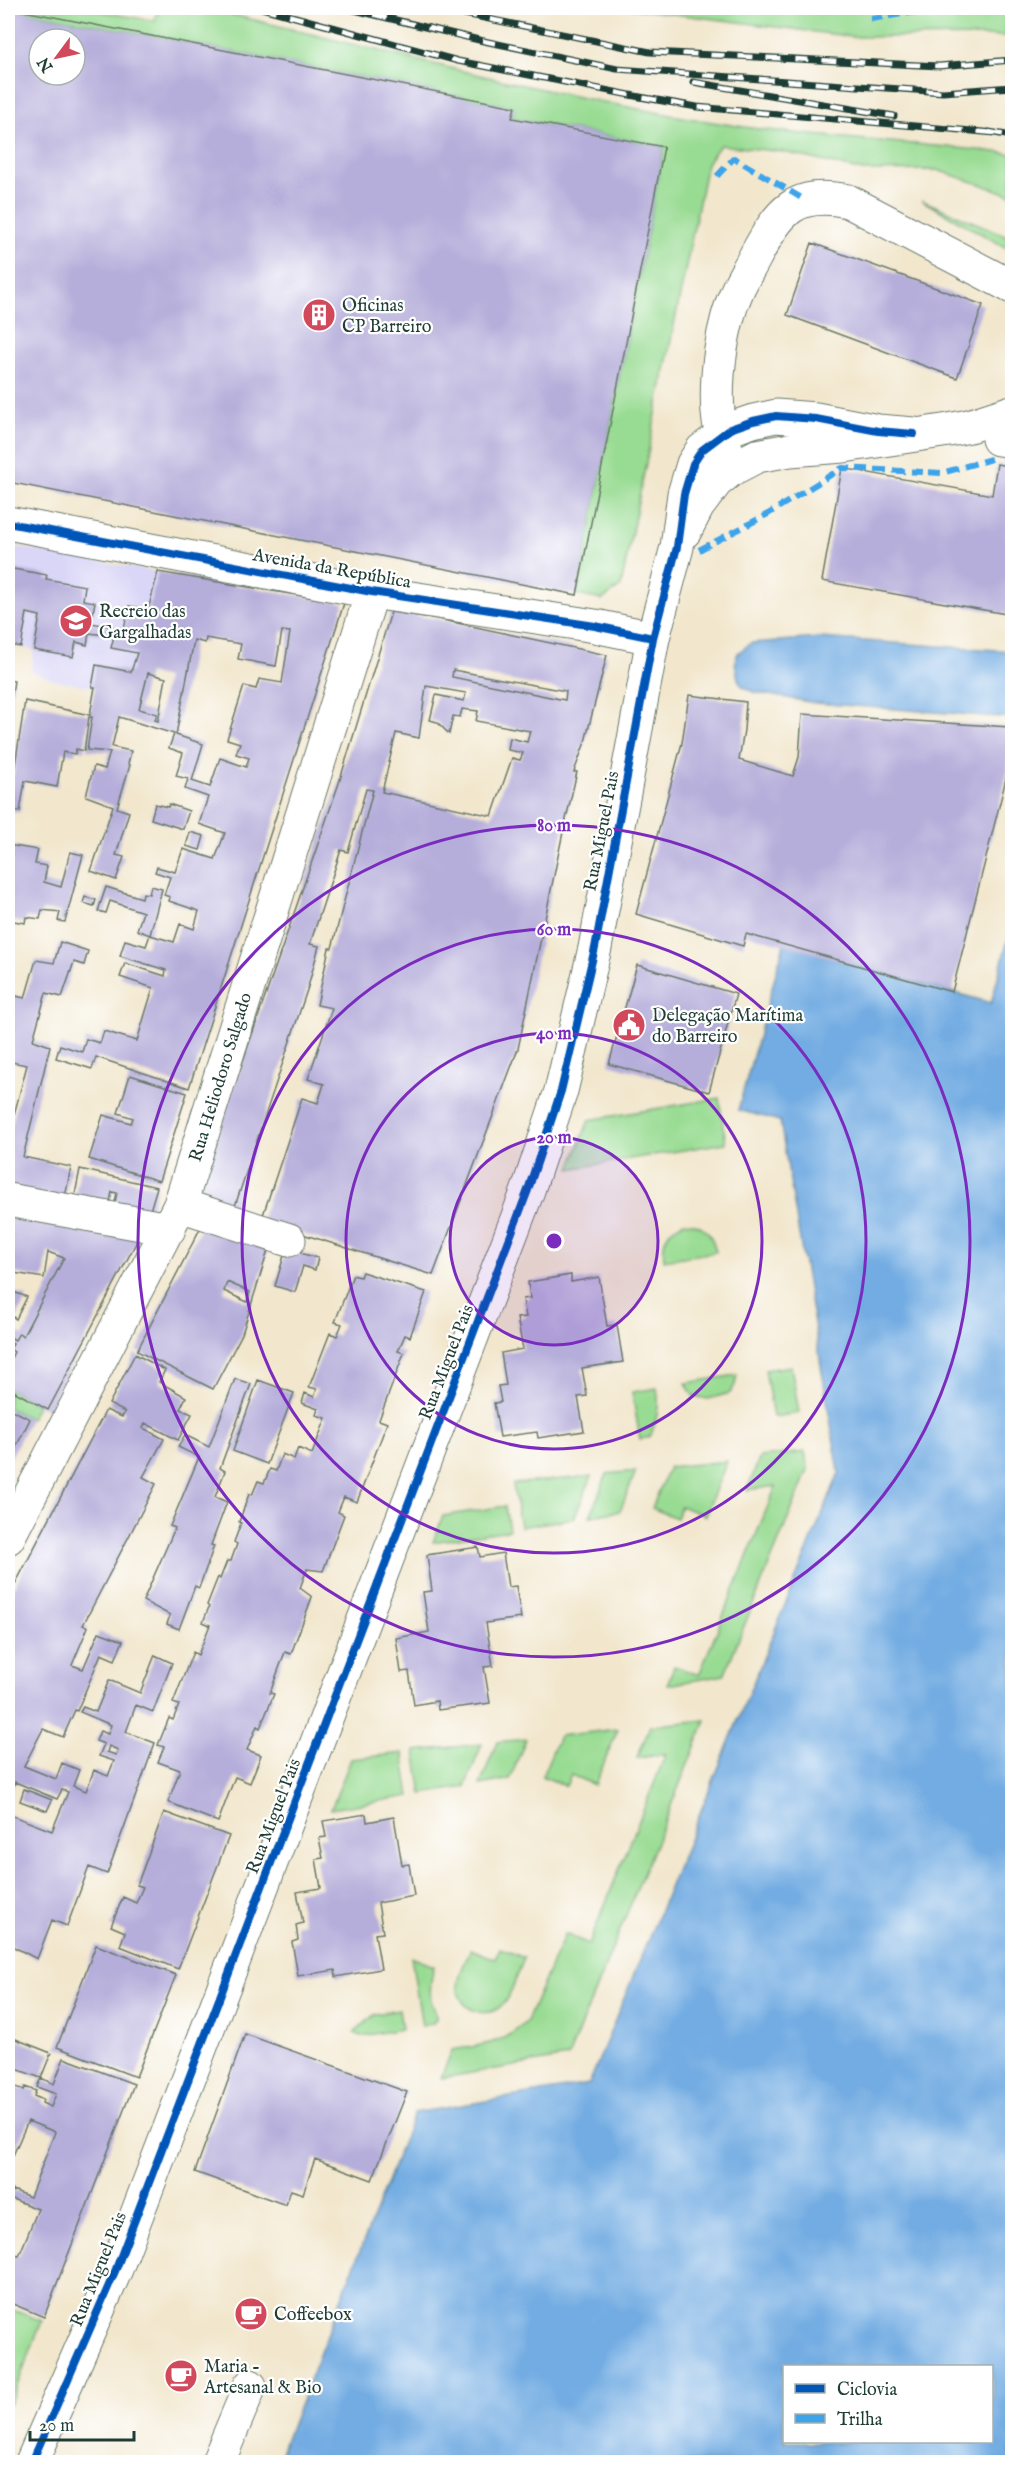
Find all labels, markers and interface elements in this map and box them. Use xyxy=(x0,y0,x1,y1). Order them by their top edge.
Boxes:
north arrow xyxy=(27,27,87,87)
text: N xyxy=(34,53,59,76)
place label: Oficinas CP Barreiro xyxy=(342,295,432,339)
building icon: Oficinas CP Barreiro xyxy=(301,297,337,333)
street label: Avenida da República xyxy=(250,544,413,595)
place label: Recreio das Gargalhadas xyxy=(99,601,191,645)
school or university icon: Recreio das Gargalhadas xyxy=(58,603,94,639)
street label: Rua Miguel Pais xyxy=(580,769,625,893)
text: 80 m xyxy=(537,815,571,838)
text: 60 m xyxy=(537,919,571,942)
street label: Rua Heliodoro Salgado xyxy=(185,990,258,1165)
place label: Delegação Marítima do Barreiro xyxy=(652,1005,803,1049)
public building icon: Delegação Marítima do Barreiro xyxy=(611,1007,647,1043)
text: 40 m xyxy=(536,1023,572,1046)
text: 20 m xyxy=(536,1127,572,1150)
centre of rings xyxy=(544,1231,564,1251)
street label: Rua Miguel Pais xyxy=(415,1302,480,1424)
street label: Rua Miguel Pais xyxy=(242,1756,307,1878)
street label: Rua Miguel Pais xyxy=(66,2209,133,2330)
cafe icon: Coffeebox xyxy=(233,2296,269,2332)
place label: Coffeebox xyxy=(274,2304,352,2327)
place label: Maria - Artesanal & Bio xyxy=(203,2356,322,2400)
cafe icon: Maria - Artesanal & Bio xyxy=(163,2358,199,2394)
legend xyxy=(783,2365,993,2443)
text: Ciclovia xyxy=(837,2379,897,2402)
scale bar xyxy=(30,2404,134,2442)
text: Trilha xyxy=(837,2409,883,2432)
text: 20 m xyxy=(39,2415,74,2438)

